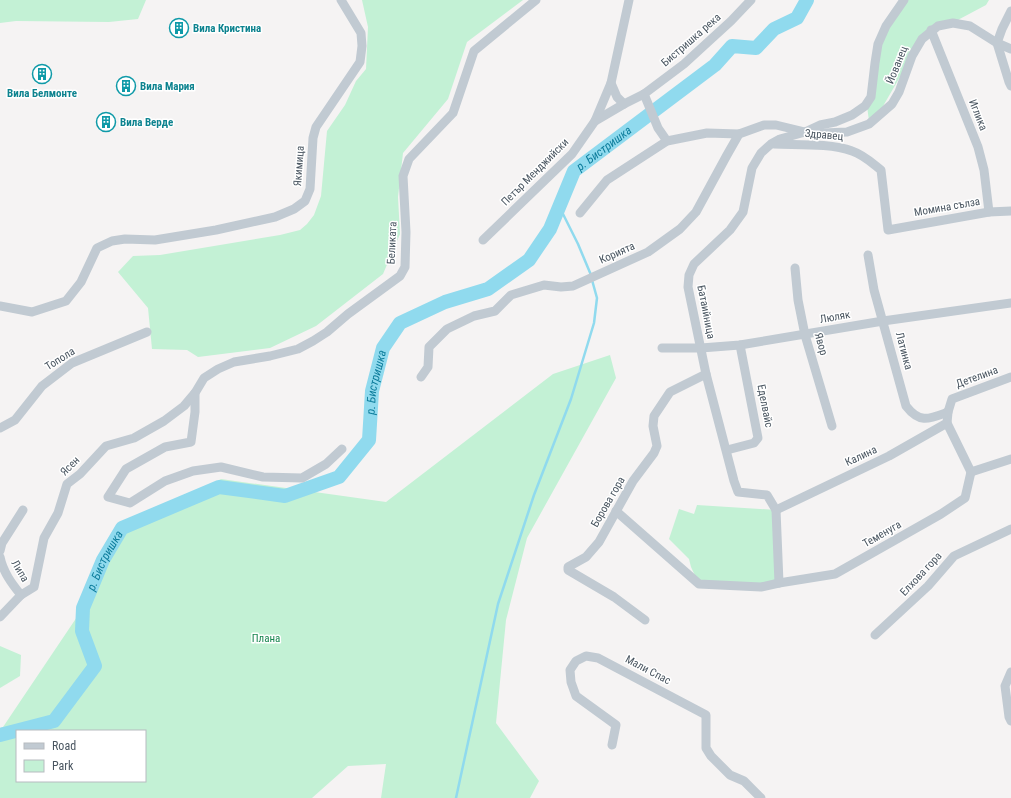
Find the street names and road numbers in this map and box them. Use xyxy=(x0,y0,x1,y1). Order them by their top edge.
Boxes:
street label: Бистришка река xyxy=(659,11,723,69)
street label: Йованец xyxy=(884,44,911,86)
street label: Иглика xyxy=(966,98,990,132)
street label: Здравец xyxy=(804,127,844,143)
street label: Петър Менджийски xyxy=(499,136,571,208)
street label: Якимица xyxy=(291,145,307,187)
street label: Момина сълза xyxy=(913,195,981,219)
street label: Беликата xyxy=(384,221,400,265)
street label: Корията xyxy=(597,239,637,267)
street label: Батаийница xyxy=(694,284,718,340)
street label: Люляк xyxy=(819,308,852,326)
street label: Явор xyxy=(812,331,830,357)
street label: Латинка xyxy=(893,331,915,371)
street label: Топола xyxy=(43,345,77,373)
street label: Детелина xyxy=(954,363,1000,391)
street label: Еделвайс xyxy=(754,383,776,429)
street label: Калина xyxy=(843,443,879,469)
street label: Ясен xyxy=(58,454,82,478)
street label: Борова гора xyxy=(588,474,628,530)
street label: Теменуга xyxy=(860,518,904,550)
street label: Елхова гора xyxy=(898,550,944,598)
street label: Липа xyxy=(8,558,32,584)
street label: Мали Спас xyxy=(623,653,673,687)

